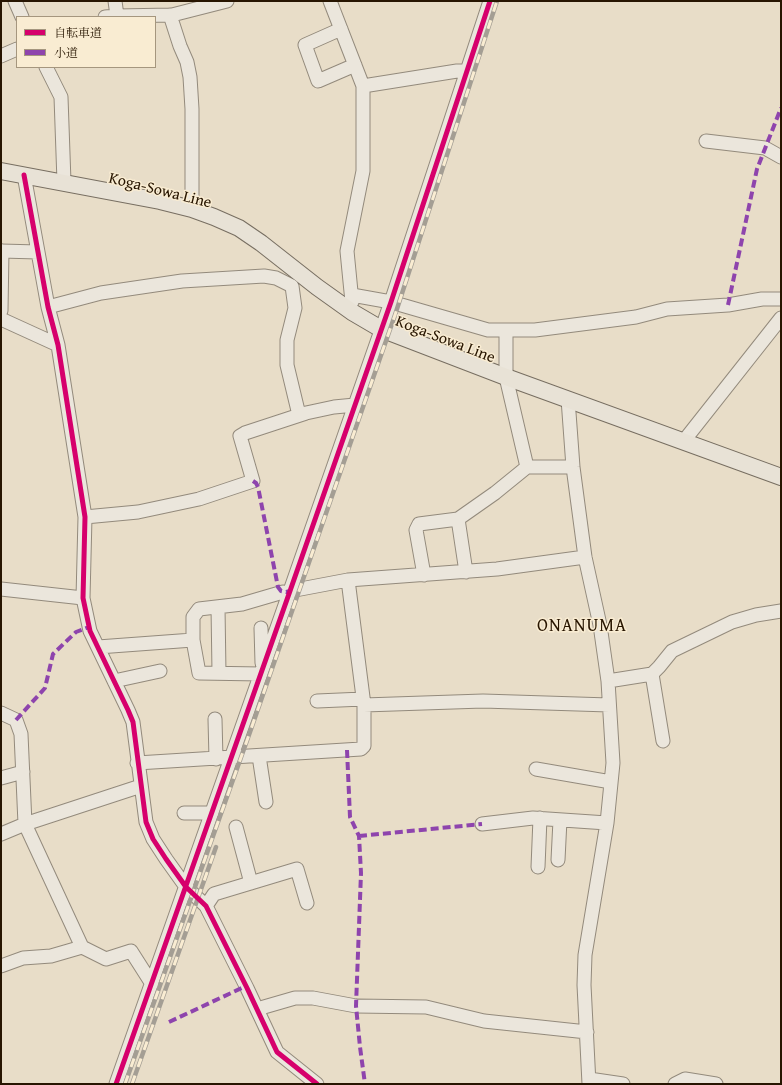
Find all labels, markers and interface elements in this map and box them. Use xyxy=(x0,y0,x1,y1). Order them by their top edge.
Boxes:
legend xyxy=(16,16,156,68)
text: 自転車道 xyxy=(54,24,102,41)
text: 小道 xyxy=(54,44,78,61)
street label: Koga-Sowa Line xyxy=(107,169,213,213)
street label: Koga-Sowa Line xyxy=(392,312,498,368)
district label: ONANUMA xyxy=(537,615,627,637)

